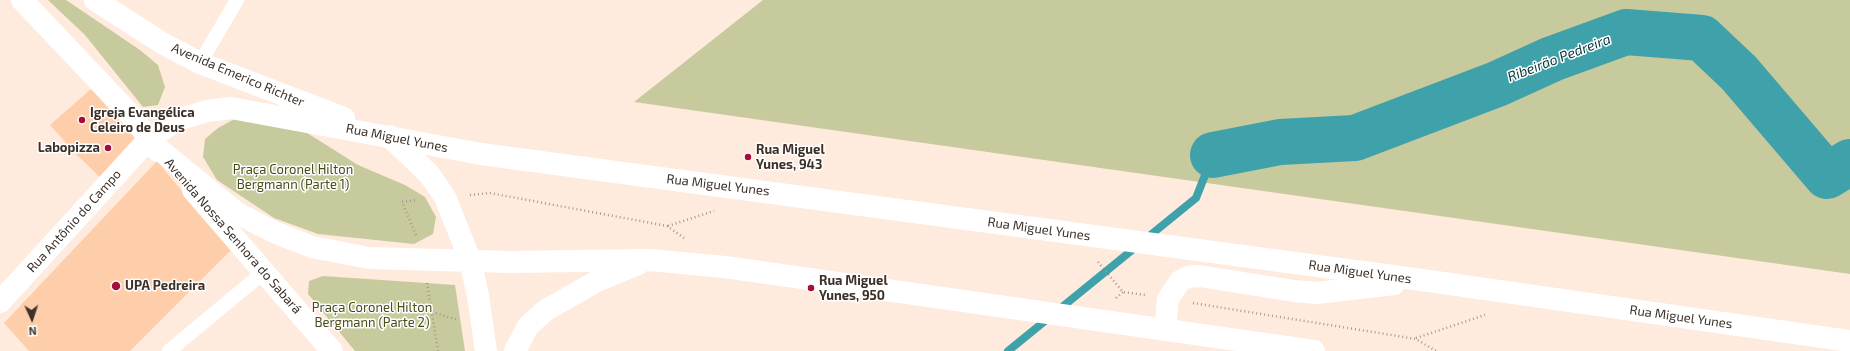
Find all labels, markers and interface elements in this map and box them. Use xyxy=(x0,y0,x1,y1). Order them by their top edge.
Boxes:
water label: Ribeirão Pedreira xyxy=(1505,31,1613,85)
street label: Avenida Emerico Richter xyxy=(169,40,307,110)
place label: Igreja Evangélica Celeiro de Deus xyxy=(90,105,195,136)
marker: Igreja Evangélica Celeiro de Deus xyxy=(77,115,87,125)
street label: Rua Miguel Yunes xyxy=(345,120,449,156)
place label: Labopizza xyxy=(38,140,100,156)
place label: Rua Miguel Yunes, 943 xyxy=(756,142,825,173)
marker: Labopizza xyxy=(103,143,113,153)
marker: Rua Miguel Yunes, 943 xyxy=(743,152,753,162)
street label: Avenida Nossa Senhora do Sabará xyxy=(161,155,305,317)
park label: Praça Coronel Hilton Bergmann (Parte 1) xyxy=(233,162,353,193)
street label: Rua Antônio do Campo xyxy=(24,166,124,276)
street label: Rua Miguel Yunes xyxy=(666,171,770,199)
street label: Rua Miguel Yunes xyxy=(987,214,1091,244)
street label: Rua Miguel Yunes xyxy=(1308,257,1412,287)
place label: Rua Miguel Yunes, 950 xyxy=(819,273,888,304)
place label: UPA Pedreira xyxy=(125,278,205,294)
marker: UPA Pedreira xyxy=(110,280,122,292)
marker: Rua Miguel Yunes, 950 xyxy=(806,283,816,293)
north arrow xyxy=(12,299,52,339)
park label: Praça Coronel Hilton Bergmann (Parte 2) xyxy=(312,300,432,331)
street label: Rua Miguel Yunes xyxy=(1629,302,1733,332)
text: N xyxy=(28,325,37,338)

